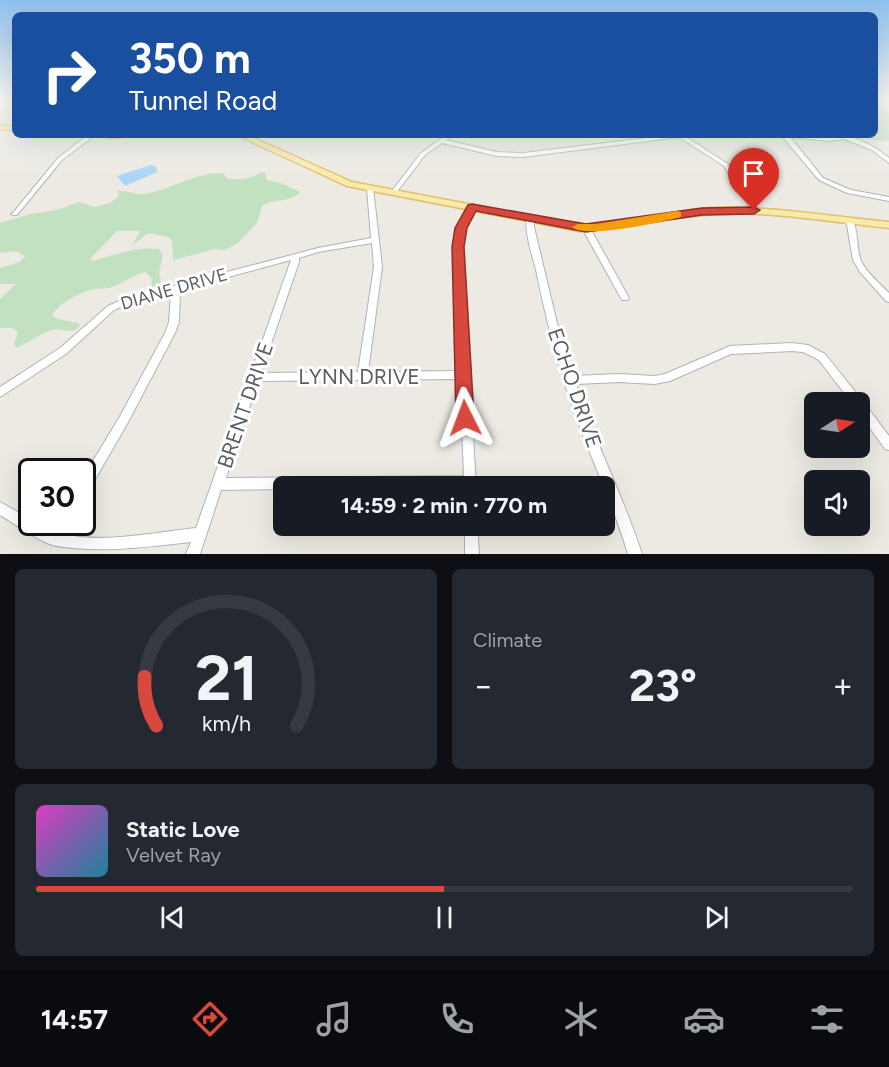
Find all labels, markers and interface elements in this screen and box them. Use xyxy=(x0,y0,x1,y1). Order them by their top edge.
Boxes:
text: 350 m xyxy=(129,33,251,84)
icon: right xyxy=(30,36,108,114)
text: Tunnel Road xyxy=(129,84,277,117)
pin xyxy=(728,148,779,210)
icon: arrive xyxy=(737,157,770,190)
street label: DIANE DRIVE xyxy=(118,263,230,315)
street label: ECHO DRIVE xyxy=(543,325,607,451)
street label: BRENT DRIVE xyxy=(212,339,278,471)
street label: LYNN DRIVE xyxy=(298,364,420,389)
position arrow xyxy=(433,386,497,450)
north arrow xyxy=(804,392,870,458)
map controls xyxy=(804,392,870,536)
speed limit sign: 30 xyxy=(18,458,96,536)
button: sound xyxy=(804,470,870,536)
text: 14:59 · 2 min · 770 m xyxy=(341,492,547,519)
text: Climate xyxy=(473,628,542,652)
text: 21 xyxy=(195,641,257,716)
text: 23° xyxy=(629,658,697,712)
text: − xyxy=(473,666,494,705)
text: + xyxy=(832,666,853,705)
text: km/h xyxy=(202,711,250,736)
text: Static Love xyxy=(126,816,240,843)
text: Velvet Ray xyxy=(126,843,221,867)
icon: previous xyxy=(156,901,189,934)
icon: pause xyxy=(428,901,461,934)
icon: next xyxy=(700,901,733,934)
icon: directions xyxy=(189,998,231,1040)
icon: music xyxy=(313,998,355,1040)
icon: phone xyxy=(436,998,478,1040)
icon: climate xyxy=(560,998,602,1040)
icon: car xyxy=(683,998,725,1040)
icon: filters xyxy=(806,998,848,1040)
text: 14:57 xyxy=(41,1003,108,1036)

